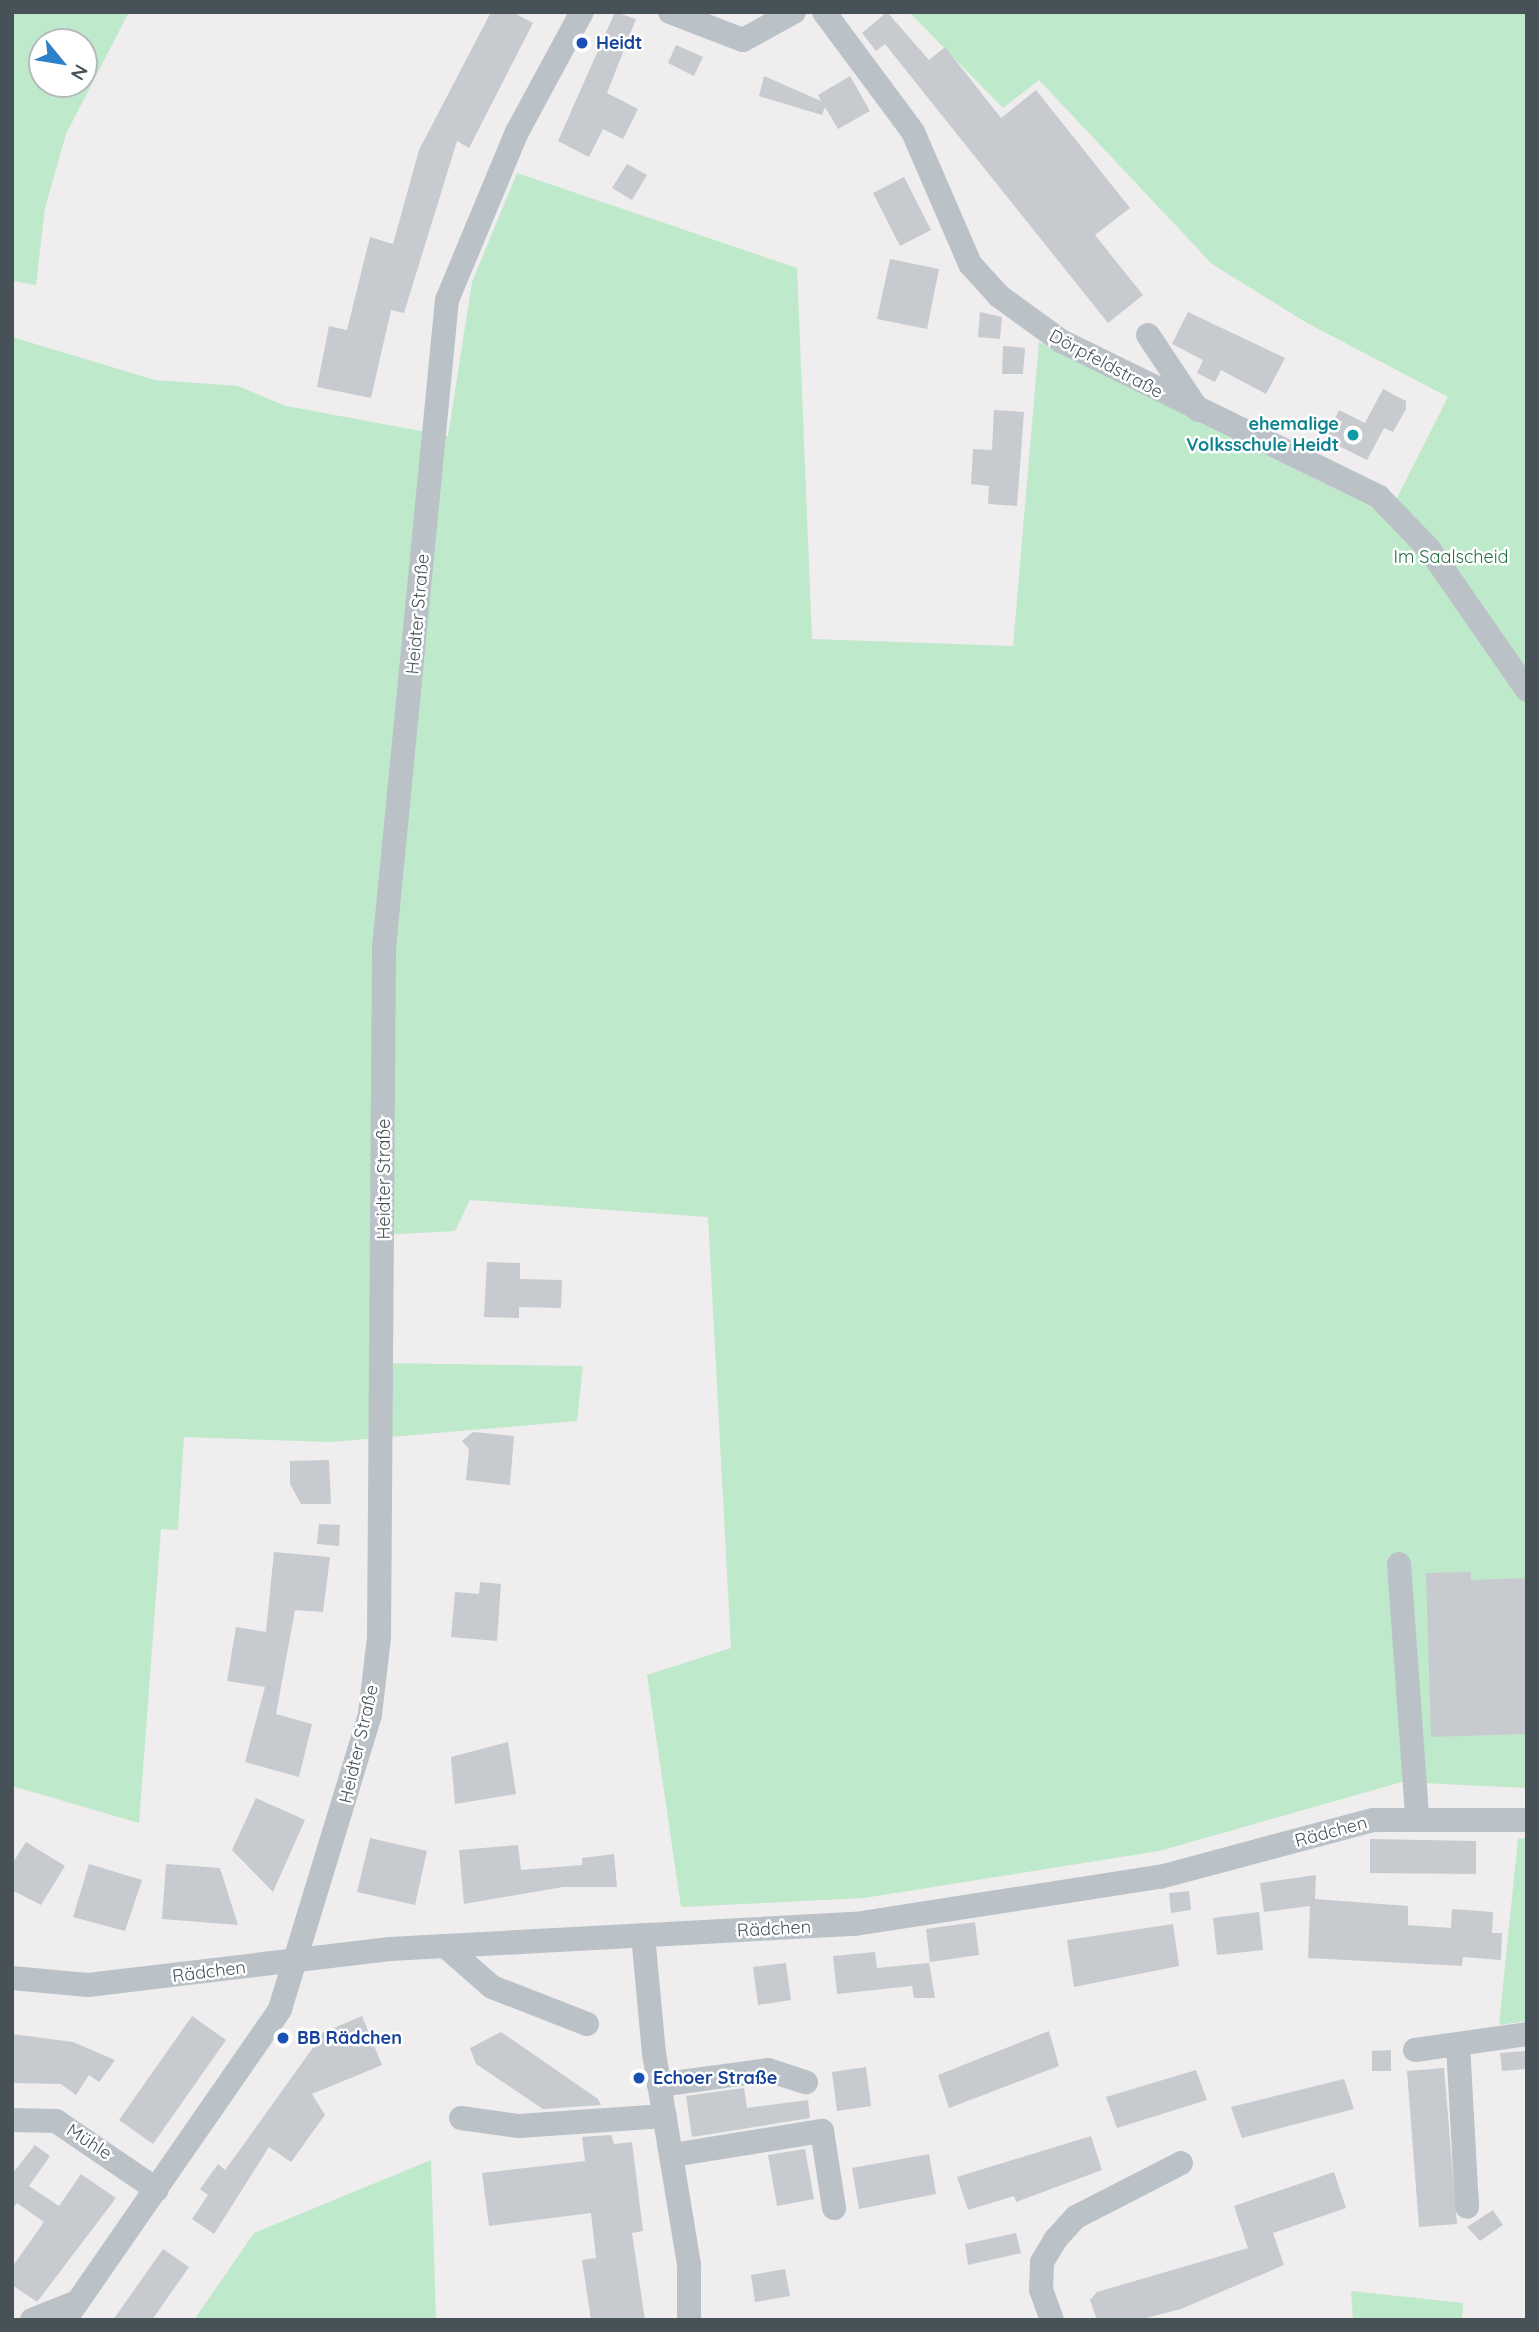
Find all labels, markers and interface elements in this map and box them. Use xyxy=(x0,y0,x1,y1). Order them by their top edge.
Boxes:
north arrow xyxy=(28,28,98,98)
place label: Heidt xyxy=(596,32,642,54)
marker: Heidt xyxy=(574,35,590,51)
text: N xyxy=(66,60,93,85)
street label: Dörpfeldstraße xyxy=(1045,325,1167,403)
place label: ehemalige Volksschule Heidt xyxy=(1186,414,1339,457)
marker: ehemalige Volksschule Heidt xyxy=(1345,427,1361,443)
park label: Im Saalscheid xyxy=(1393,546,1509,568)
street label: Heidter Straße xyxy=(402,553,434,675)
street label: Heidter Straße xyxy=(373,1119,395,1239)
street label: Heidter Straße xyxy=(335,1683,383,1805)
street label: Rädchen xyxy=(1292,1812,1370,1852)
street label: Rädchen xyxy=(736,1916,812,1942)
street label: Rädchen xyxy=(171,1957,247,1987)
place label: BB Rädchen xyxy=(297,2027,402,2049)
marker: BB Rädchen xyxy=(275,2030,291,2046)
place label: Echoer Straße xyxy=(653,2067,777,2089)
marker: Echoer Straße xyxy=(631,2070,647,2086)
street label: Mühle xyxy=(62,2119,116,2165)

